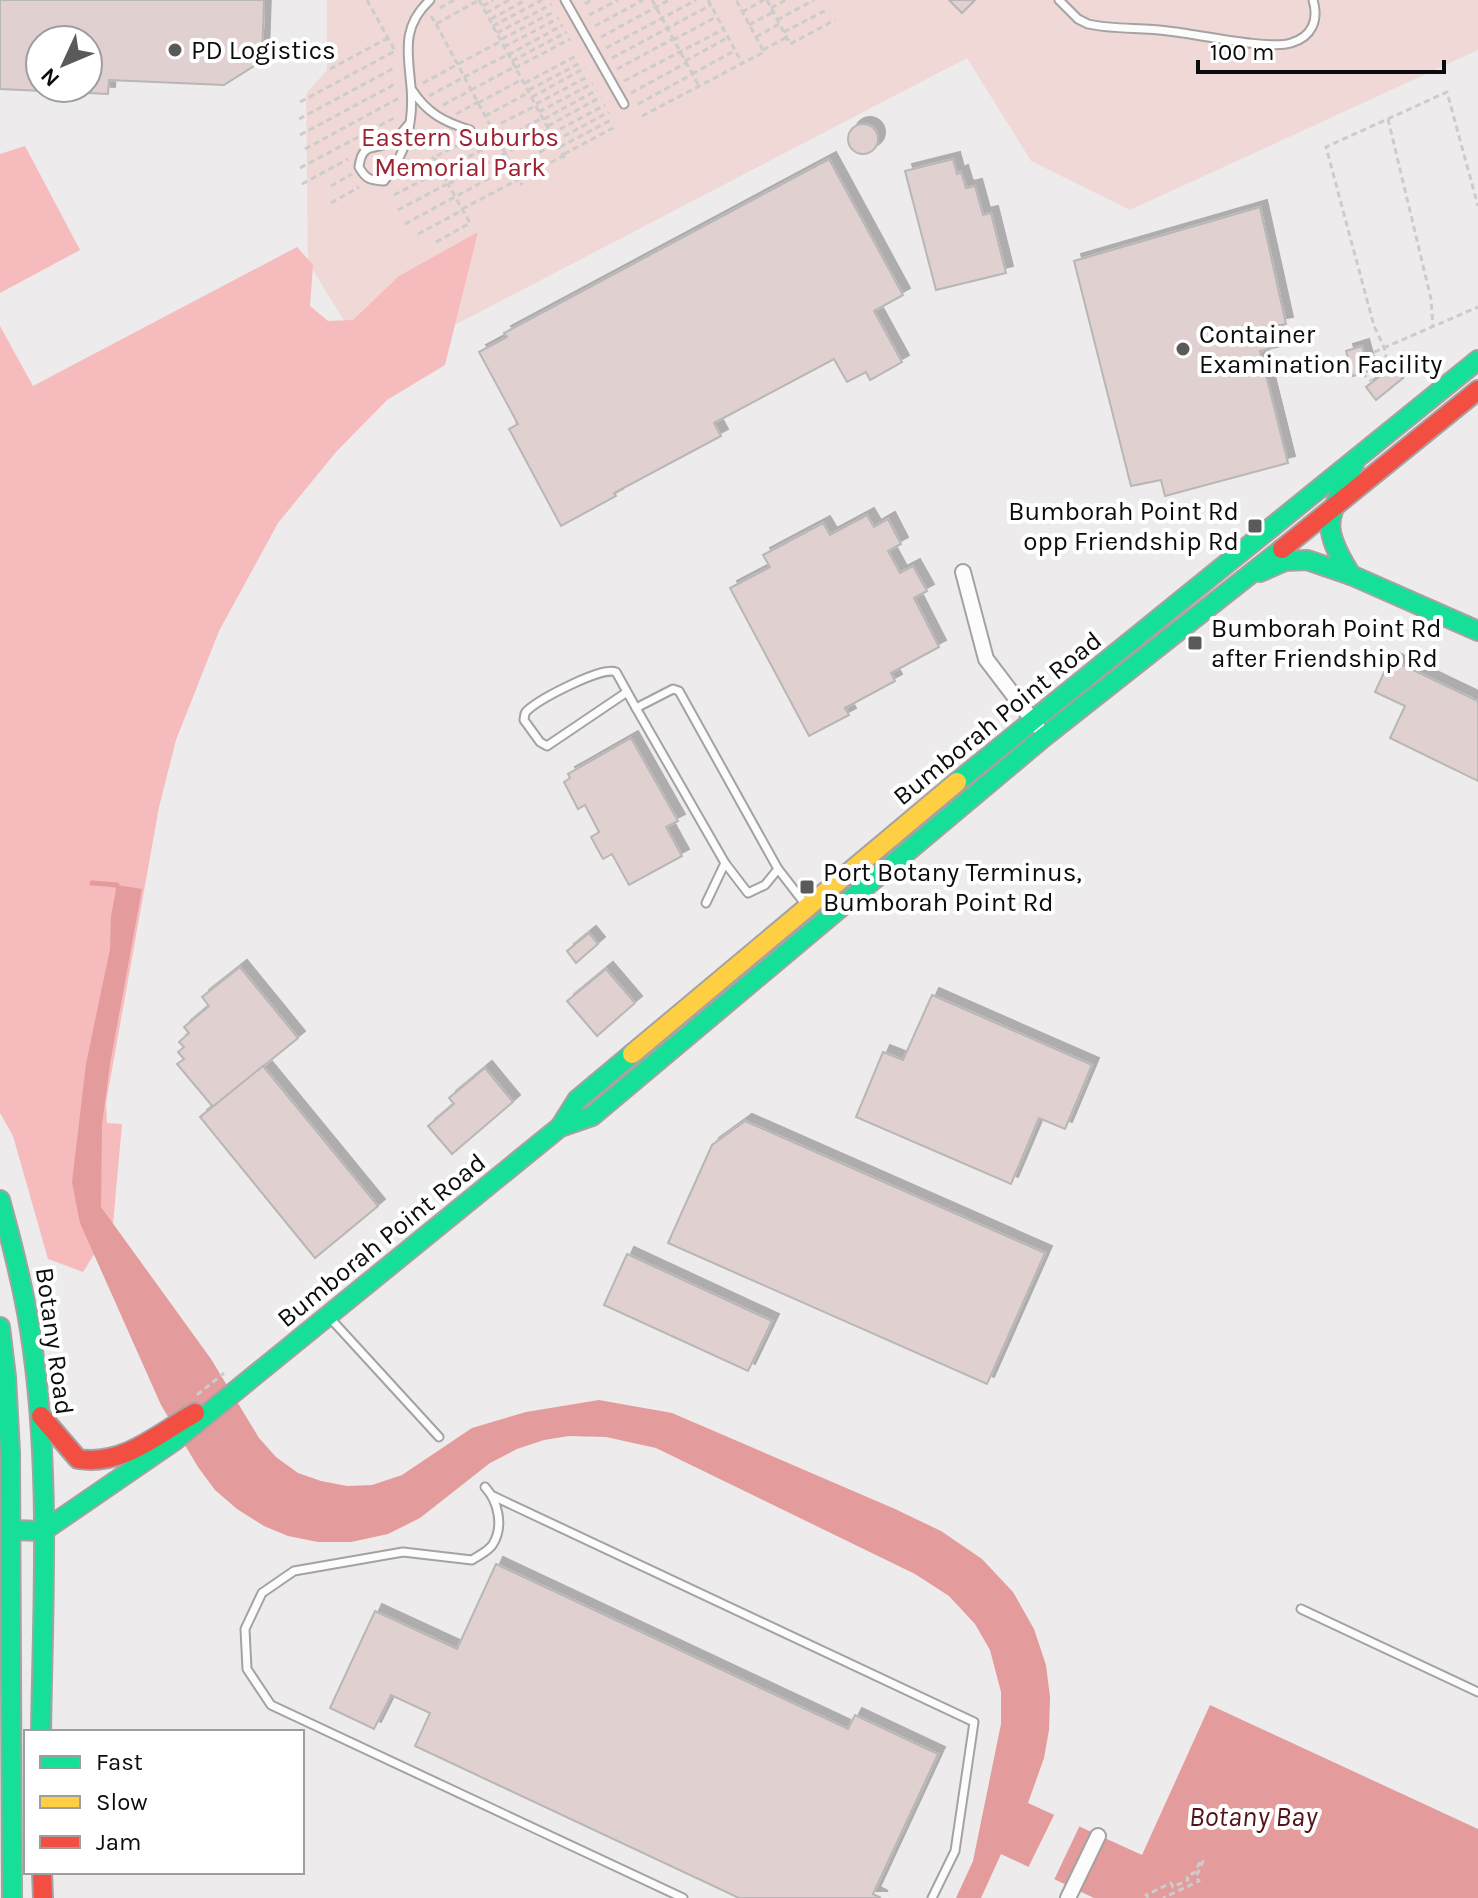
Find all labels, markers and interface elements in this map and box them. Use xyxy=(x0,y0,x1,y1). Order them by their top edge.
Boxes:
north arrow xyxy=(24,24,104,104)
scale bar xyxy=(1198,24,1444,74)
place label: PD Logistics xyxy=(191,35,336,66)
text: 100 m xyxy=(1210,38,1275,66)
marker: PD Logistics xyxy=(166,41,184,59)
text: N xyxy=(35,62,65,92)
park label: Eastern Suburbs Memorial Park xyxy=(361,122,559,183)
place label: Container Examination Facility xyxy=(1199,319,1442,380)
marker: Container Examination Facility xyxy=(1174,340,1192,358)
place label: Bumborah Point Rd opp Friendship Rd xyxy=(1008,496,1239,557)
marker: Bumborah Point Rd opp Friendship Rd xyxy=(1246,517,1264,535)
place label: Bumborah Point Rd after Friendship Rd xyxy=(1211,613,1442,674)
street label: Bumborah Point Road xyxy=(887,625,1108,812)
marker: Bumborah Point Rd after Friendship Rd xyxy=(1186,634,1204,652)
place label: Port Botany Terminus, Bumborah Point Rd xyxy=(823,857,1082,918)
marker: Port Botany Terminus, Bumborah Point Rd xyxy=(798,878,816,896)
street label: Bumborah Point Road xyxy=(271,1147,492,1334)
street label: Botany Road xyxy=(29,1265,80,1417)
legend xyxy=(24,1730,304,1874)
text: Fast xyxy=(96,1748,143,1776)
text: Slow xyxy=(96,1788,148,1816)
water label: Botany Bay xyxy=(1189,1800,1318,1833)
text: Jam xyxy=(96,1828,141,1856)

